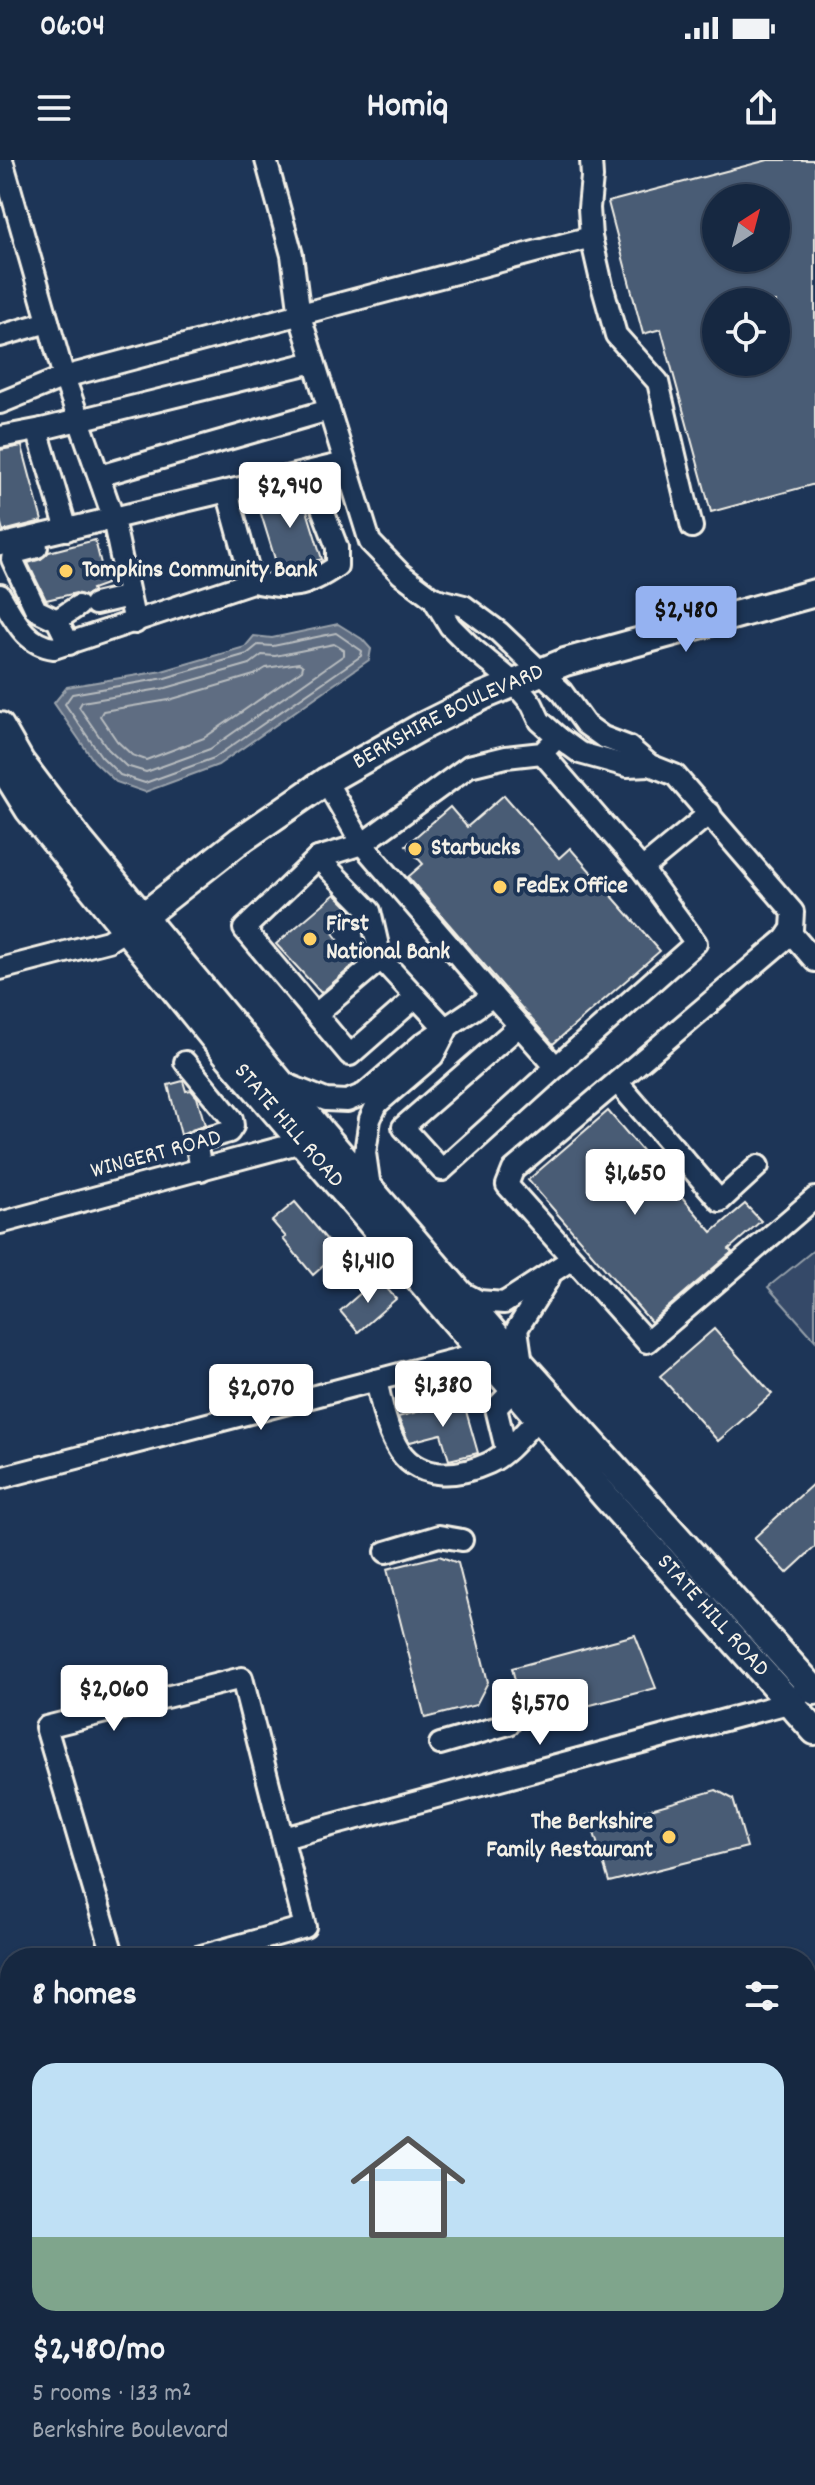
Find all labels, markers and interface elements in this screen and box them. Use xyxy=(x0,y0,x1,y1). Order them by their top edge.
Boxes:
text: 06:04 xyxy=(40,7,105,50)
text: Homiq xyxy=(367,82,448,134)
icon: menu xyxy=(32,86,76,130)
icon: share xyxy=(739,86,783,130)
north arrow xyxy=(702,184,790,272)
map controls xyxy=(702,184,790,376)
button: locate xyxy=(702,288,790,376)
pin: $2,940 xyxy=(225,462,355,530)
text: $2,940 xyxy=(257,469,323,506)
place label: Tompkins Community Bank xyxy=(82,554,318,588)
marker: Tompkins Community Bank xyxy=(57,562,75,580)
pin: $2,480 xyxy=(621,586,751,654)
text: $2,480 xyxy=(654,593,718,630)
street label: BERKSHIRE BOULEVARD xyxy=(347,656,549,779)
place label: Starbucks xyxy=(431,832,521,866)
marker: Starbucks xyxy=(406,840,424,858)
place label: FedEx Office xyxy=(516,870,628,904)
marker: FedEx Office xyxy=(491,878,509,896)
place label: First National Bank xyxy=(326,908,450,970)
marker: First National Bank xyxy=(301,930,319,948)
street label: STATE HILL ROAD xyxy=(225,1056,352,1196)
street label: WINGERT ROAD xyxy=(87,1121,225,1189)
pin: $1,650 xyxy=(570,1149,700,1217)
text: $1,650 xyxy=(604,1156,666,1193)
pin: $1,410 xyxy=(303,1237,433,1305)
text: $1,410 xyxy=(341,1244,395,1281)
pin: $1,380 xyxy=(378,1361,508,1429)
pin: $2,070 xyxy=(196,1364,326,1432)
text: $1,380 xyxy=(413,1368,473,1405)
text: $2,070 xyxy=(227,1371,295,1408)
street label: STATE HILL ROAD xyxy=(648,1547,777,1685)
pin: $2,060 xyxy=(49,1665,179,1733)
text: $2,060 xyxy=(79,1672,149,1709)
pin: $1,570 xyxy=(475,1679,605,1747)
text: $1,570 xyxy=(510,1686,570,1723)
place label: The Berkshire Family Restaurant xyxy=(486,1806,653,1868)
marker: The Berkshire Family Restaurant xyxy=(660,1828,678,1846)
text: 8 homes xyxy=(32,1972,137,2021)
icon: filters xyxy=(740,1974,784,2018)
icon: home xyxy=(336,2115,480,2259)
text: $2,480/mo xyxy=(32,2327,165,2376)
text: 5 rooms · 133 m² xyxy=(32,2376,192,2413)
text: Berkshire Boulevard xyxy=(32,2413,228,2450)

